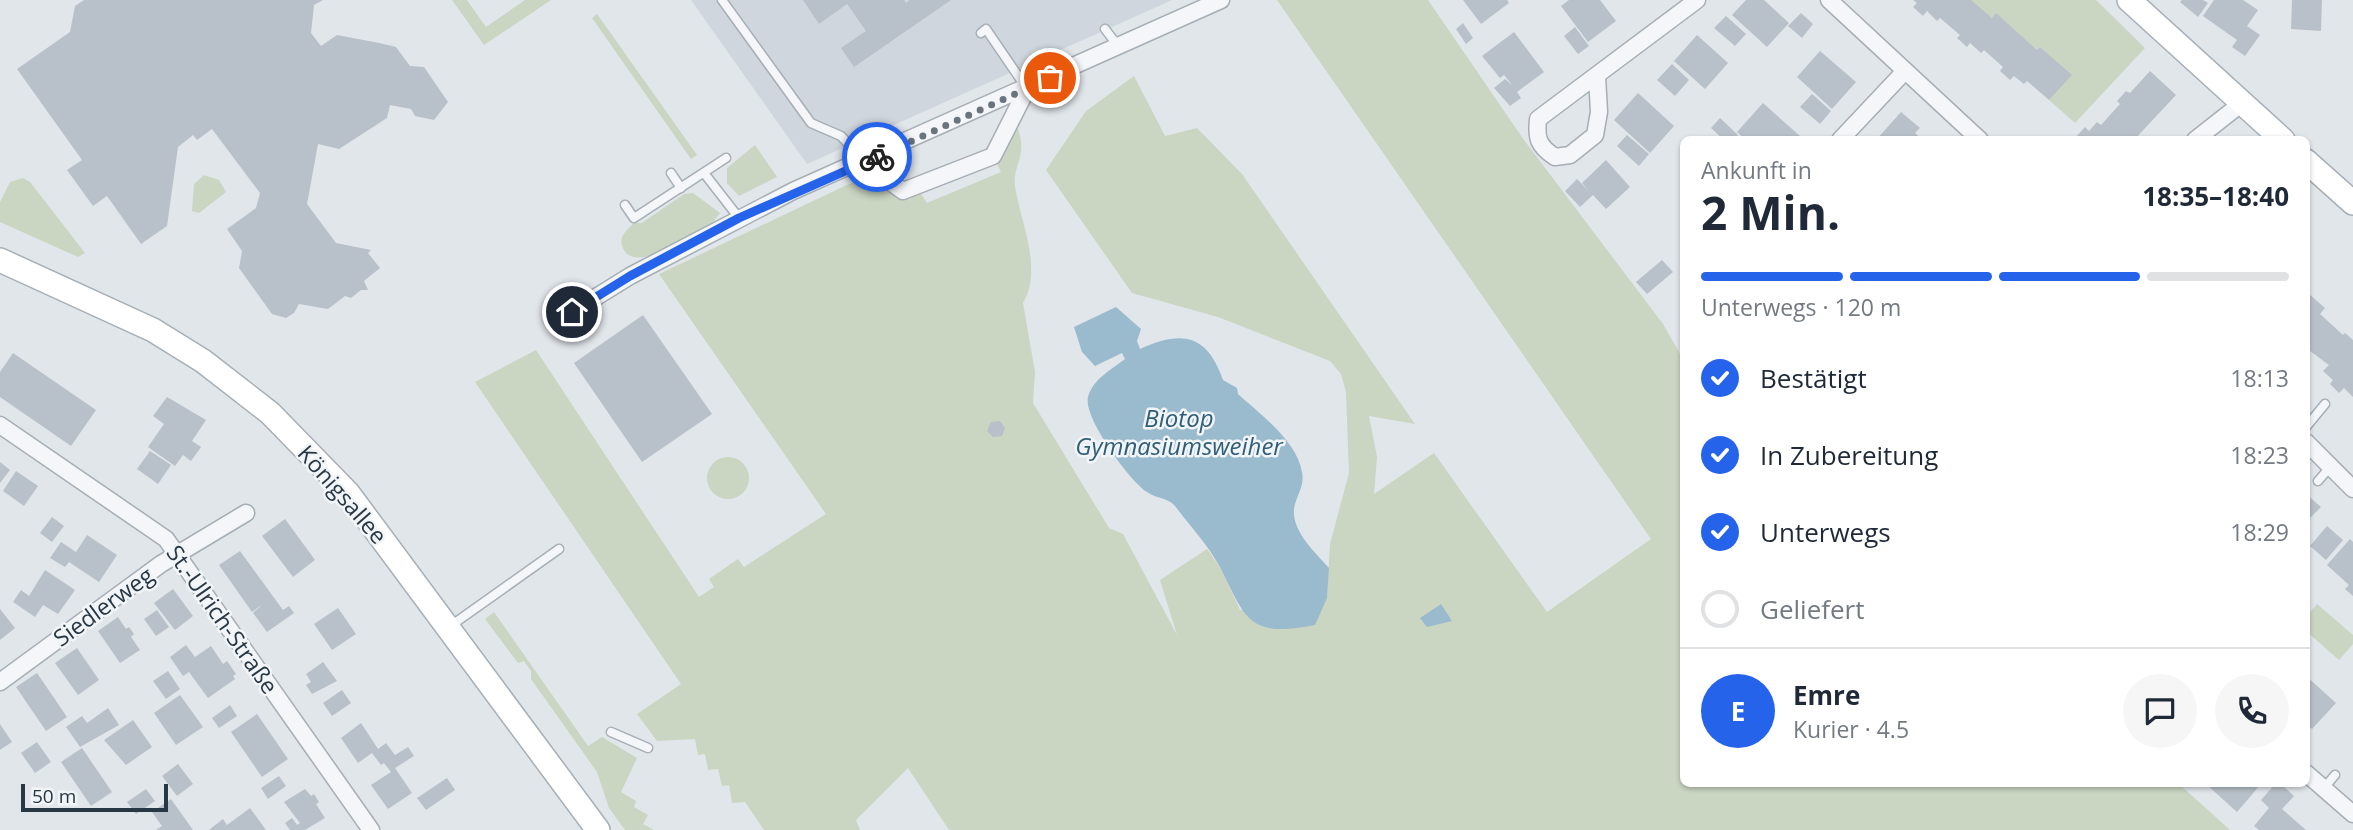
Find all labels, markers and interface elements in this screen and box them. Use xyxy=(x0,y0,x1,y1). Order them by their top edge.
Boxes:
pin xyxy=(1020,48,1080,108)
icon: bag xyxy=(1031,59,1069,97)
courier xyxy=(842,122,912,192)
icon: bike xyxy=(858,138,896,176)
text: Ankunft in xyxy=(1701,154,1812,186)
text: 18:35–18:40 xyxy=(2142,178,2289,214)
text: 2 Min. xyxy=(1701,181,1840,243)
pin xyxy=(542,282,602,342)
text: Unterwegs · 120 m xyxy=(1701,291,1901,323)
icon: home xyxy=(553,293,591,331)
icon: check xyxy=(1701,359,1739,397)
text: Bestätigt xyxy=(1760,360,1867,396)
text: 18:13 xyxy=(2230,362,2289,394)
water label: Biotop Gymnasiumsweiher xyxy=(1075,401,1284,462)
icon: check xyxy=(1701,436,1739,474)
text: In Zubereitung xyxy=(1760,437,1938,473)
street label: Königsallee xyxy=(291,438,395,550)
text: 18:23 xyxy=(2230,439,2289,471)
icon: check xyxy=(1701,513,1739,551)
text: Unterwegs xyxy=(1760,514,1891,550)
text: 18:29 xyxy=(2230,516,2289,548)
street label: St.-Ulrich-Straße xyxy=(160,538,286,700)
street label: Siedlerweg xyxy=(46,558,160,653)
text: Geliefert xyxy=(1760,591,1864,627)
button: chat xyxy=(2123,674,2197,748)
button: phone xyxy=(2215,674,2289,748)
text: Emre xyxy=(1793,677,1860,713)
text: E xyxy=(1731,693,1745,729)
text: Kurier · 4.5 xyxy=(1793,713,1909,745)
scale bar xyxy=(21,781,168,813)
text: 50 m xyxy=(32,783,76,809)

